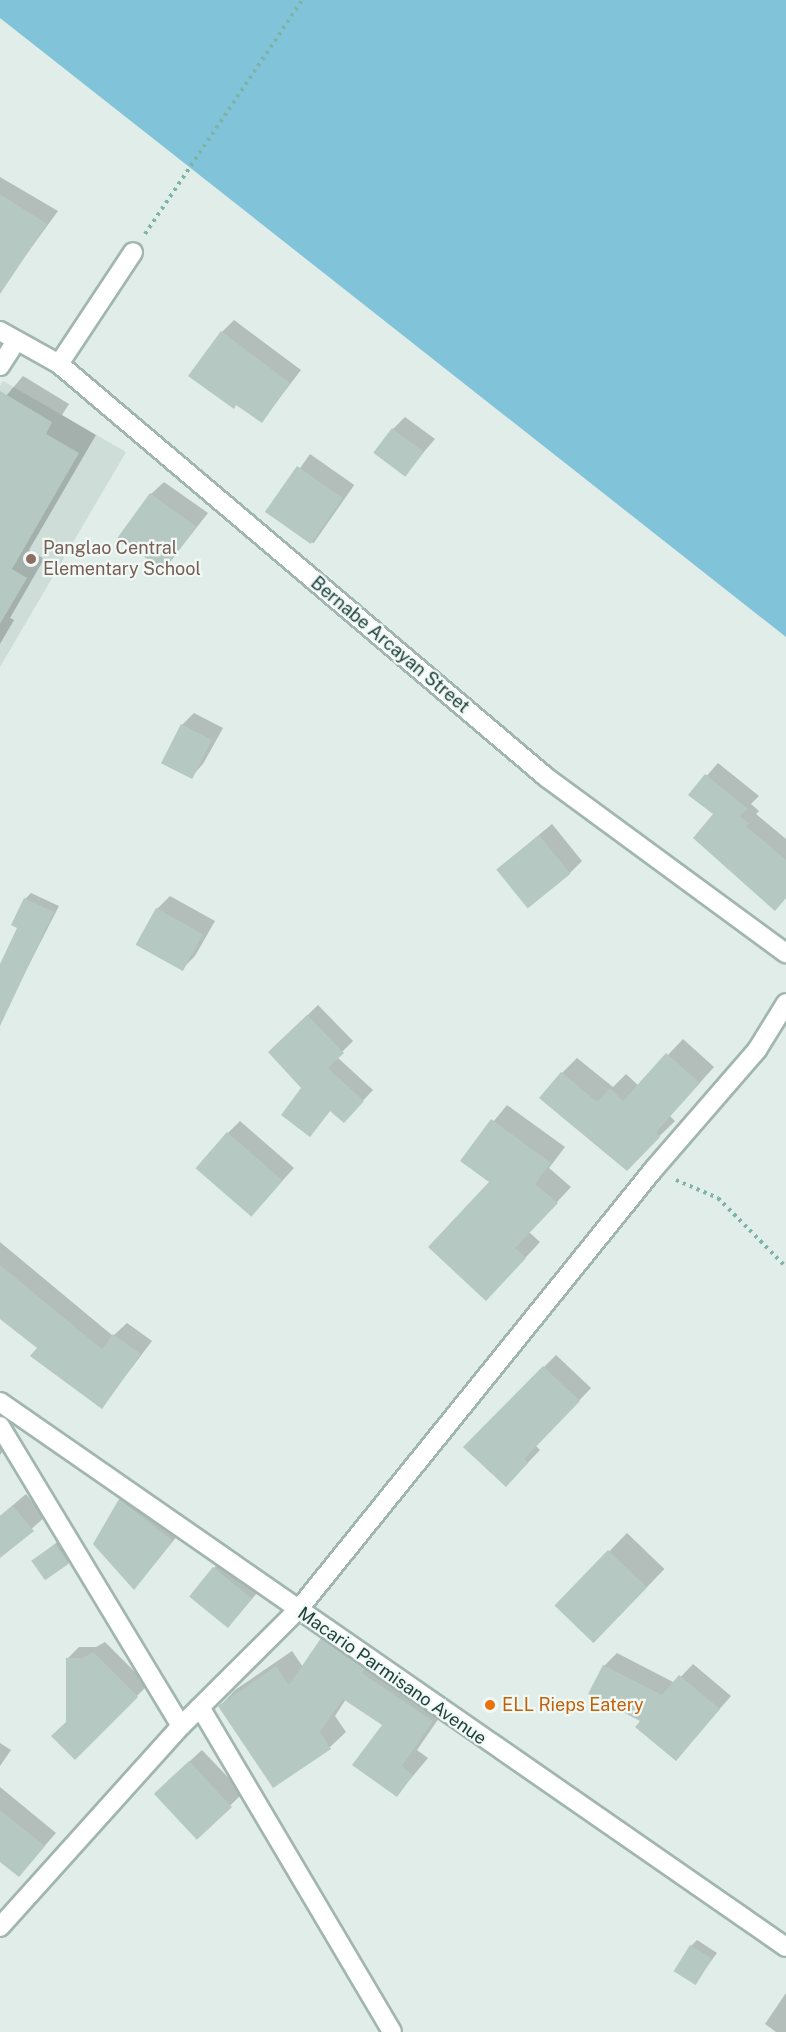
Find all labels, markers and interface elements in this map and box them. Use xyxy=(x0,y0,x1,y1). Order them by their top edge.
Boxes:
place label: Panglao Central Elementary School xyxy=(43,538,201,580)
marker: Panglao Central Elementary School xyxy=(24,552,38,566)
street label: Bernabe Arcayan Street xyxy=(306,572,474,718)
street label: Macario Parmisano Avenue xyxy=(293,1602,491,1750)
place label: ELL Rieps Eatery xyxy=(502,1694,644,1716)
marker: ELL Rieps Eatery xyxy=(483,1698,497,1712)

